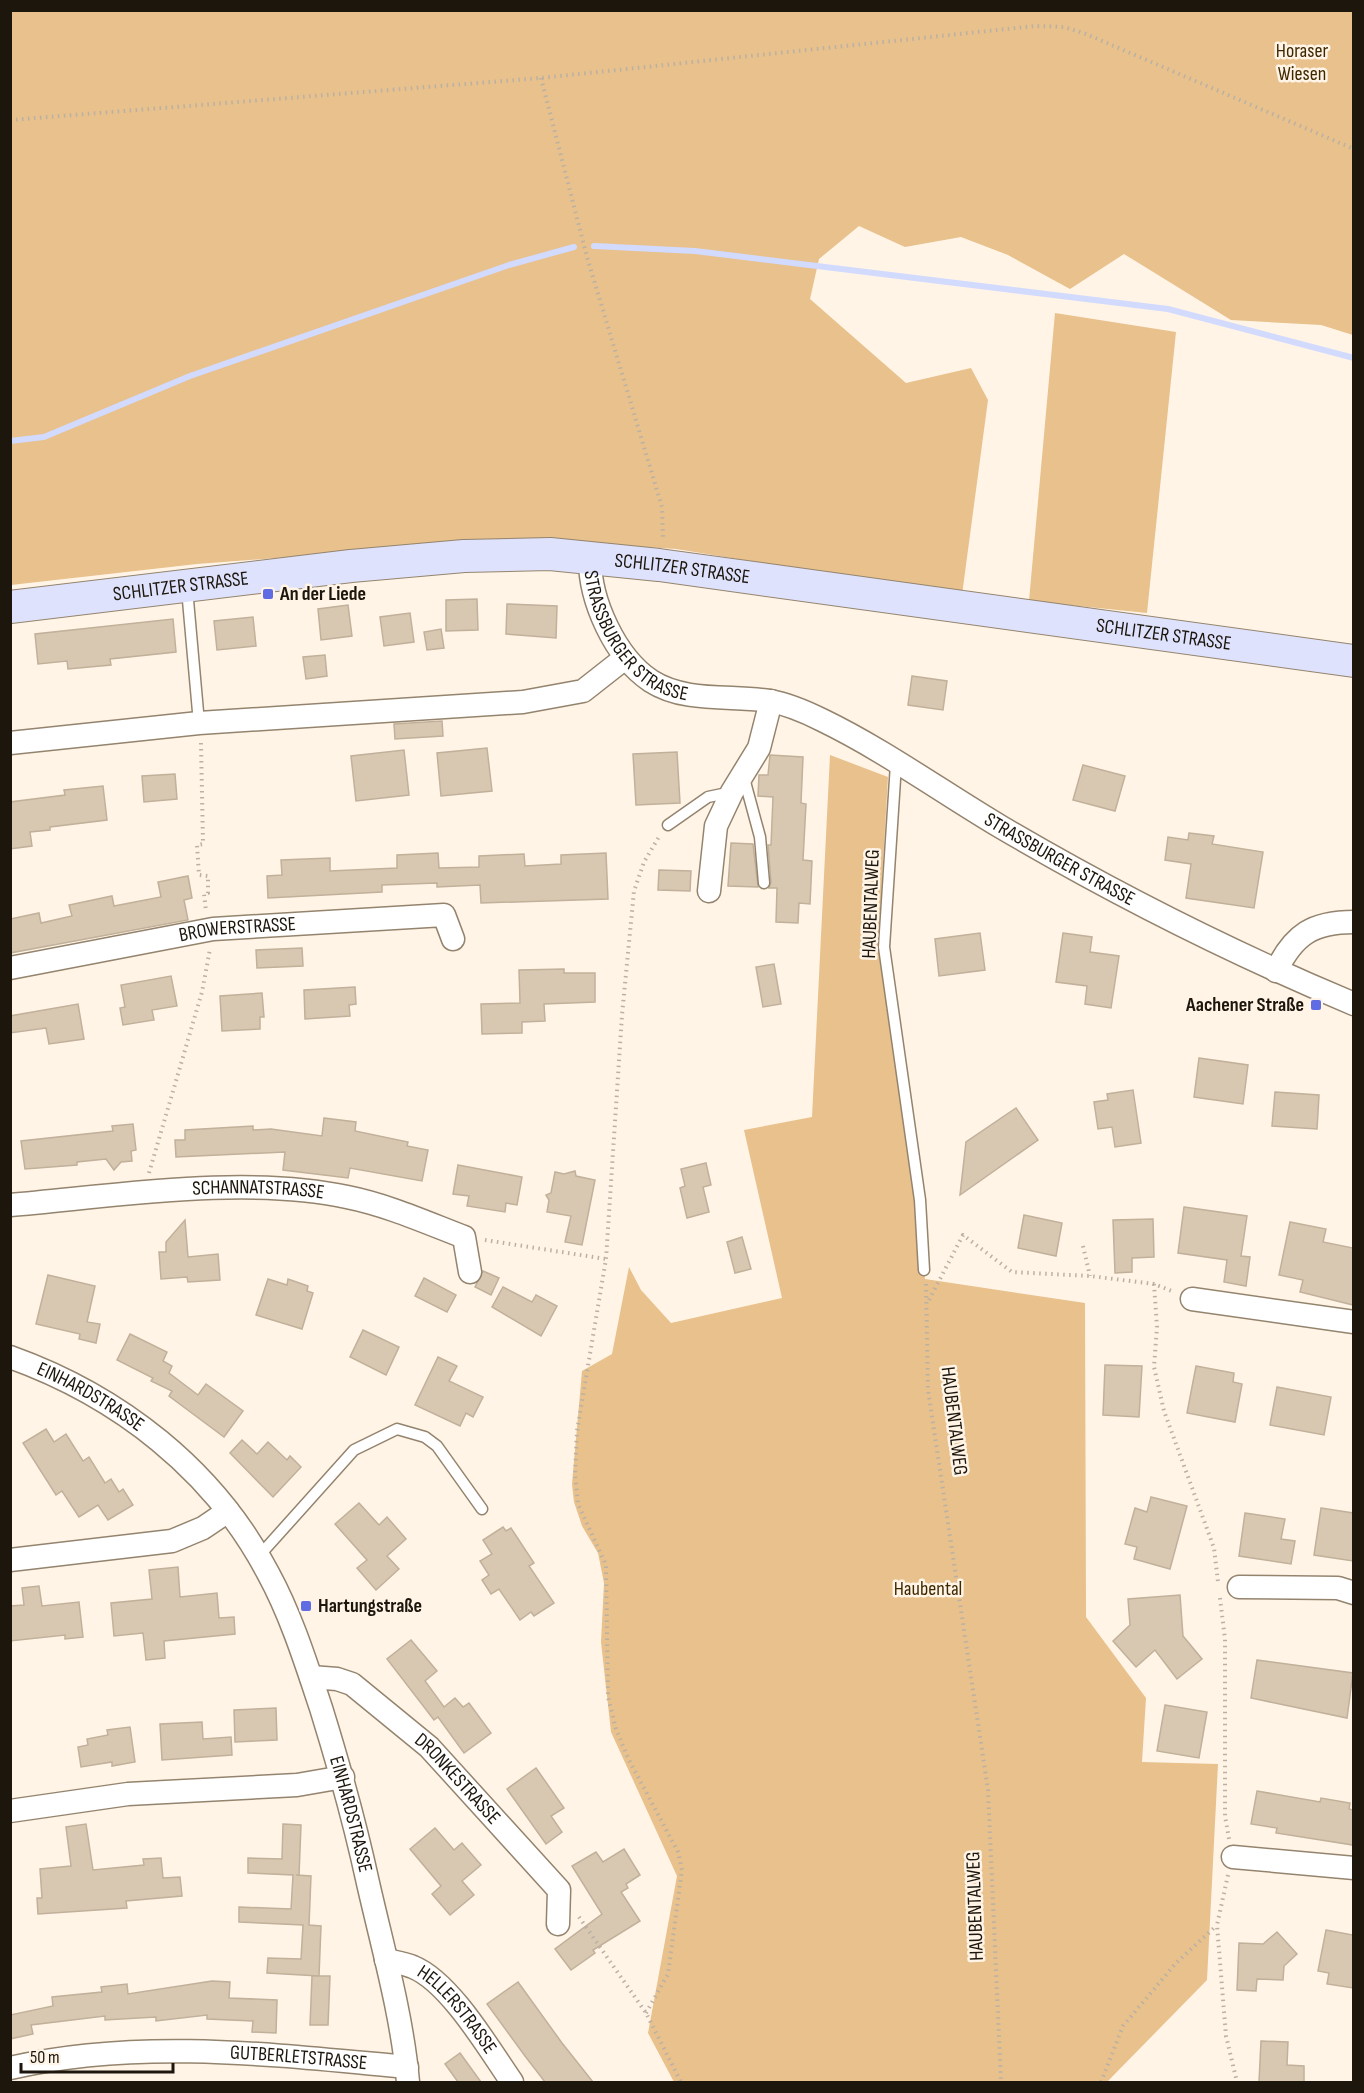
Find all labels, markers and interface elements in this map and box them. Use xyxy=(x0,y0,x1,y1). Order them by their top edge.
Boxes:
park label: Horaser Wiesen xyxy=(1276,39,1329,86)
street label: SCHLITZER STRASSE xyxy=(613,549,751,589)
street label: SCHLITZER STRASSE xyxy=(112,566,250,607)
street label: STRASSBURGER STRASSE xyxy=(579,569,690,706)
place label: An der Liede xyxy=(279,582,366,606)
marker: An der Liede xyxy=(261,587,275,601)
street label: SCHLITZER STRASSE xyxy=(1095,614,1233,656)
street label: STRASSBURGER STRASSE xyxy=(980,808,1139,911)
street label: HAUBENTALWEG xyxy=(857,849,885,959)
street label: BROWERSTRASSE xyxy=(177,912,297,947)
place label: Aachener Straße xyxy=(1185,993,1304,1017)
marker: Aachener Straße xyxy=(1309,998,1323,1012)
street label: SCHANNATSTRASSE xyxy=(192,1175,326,1205)
street label: EINHARDSTRASSE xyxy=(33,1357,149,1437)
street label: HAUBENTALWEG xyxy=(935,1365,973,1477)
park label: Haubental xyxy=(894,1577,962,1601)
place label: Hartungstraße xyxy=(318,1594,422,1618)
marker: Hartungstraße xyxy=(299,1599,313,1613)
street label: DRONKESTRASSE xyxy=(410,1728,505,1829)
street label: EINHARDSTRASSE xyxy=(324,1753,377,1875)
street label: HAUBENTALWEG xyxy=(961,1851,989,1961)
street label: HELLERSTRASSE xyxy=(413,1960,502,2059)
scale bar xyxy=(21,2036,172,2074)
street label: GUTBERLETSTRASSE xyxy=(229,2041,368,2075)
text: 50 m xyxy=(30,2047,60,2068)

